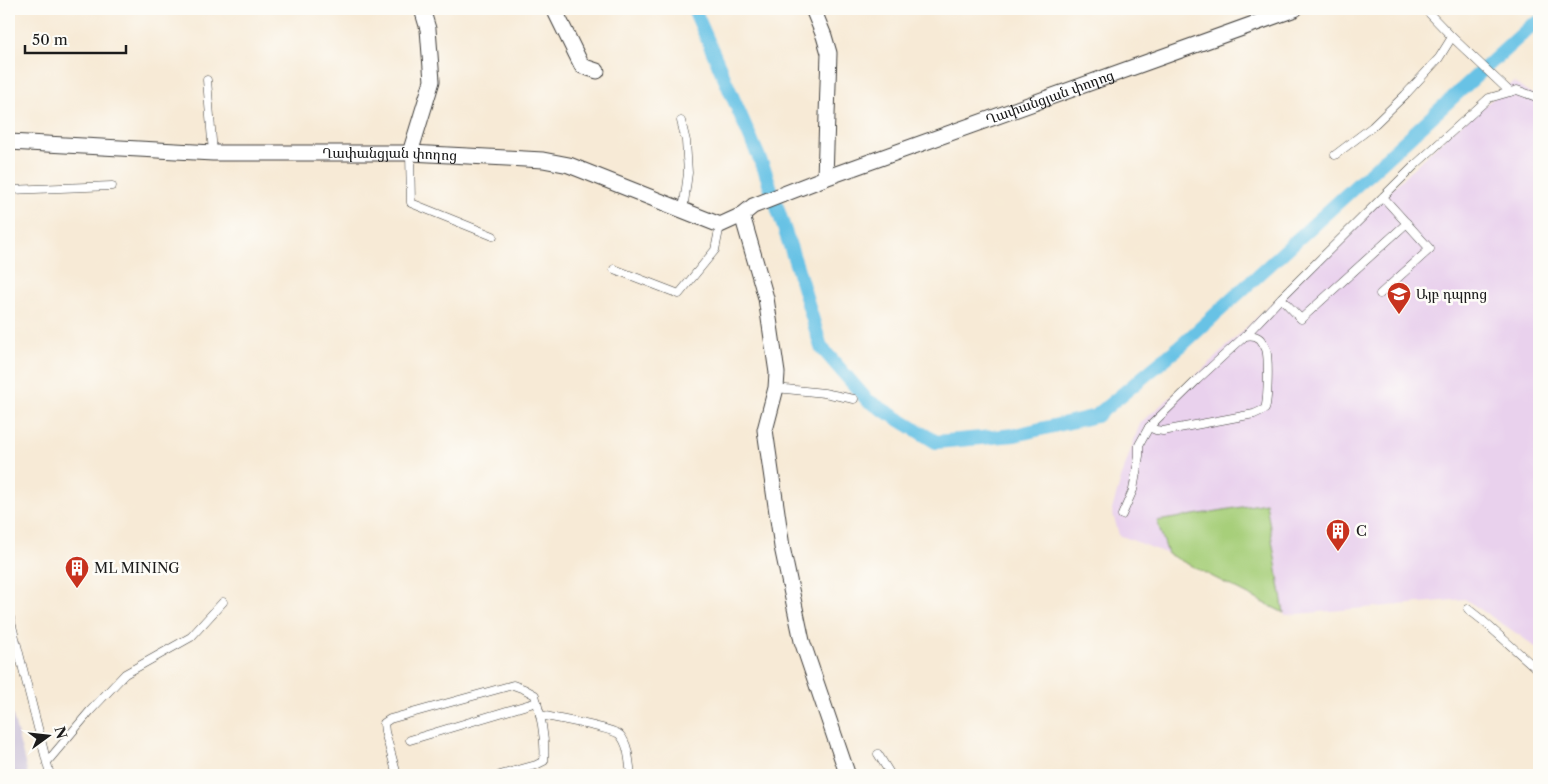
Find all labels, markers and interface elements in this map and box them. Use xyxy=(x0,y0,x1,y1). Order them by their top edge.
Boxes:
scale bar xyxy=(25,22,126,54)
text: 50 m xyxy=(32,30,68,49)
street label: Ղափանցյան փողոց xyxy=(983,66,1116,128)
street label: Ղափանցյան փողոց xyxy=(322,144,458,164)
school or university icon: Այբ դպրոց xyxy=(1386,281,1412,315)
place label: Այբ դպրոց xyxy=(1416,285,1487,303)
building icon: C xyxy=(1325,518,1351,552)
place label: C xyxy=(1356,522,1367,540)
building icon: ML MINING xyxy=(64,555,90,589)
place label: ML MINING xyxy=(94,559,180,577)
north arrow xyxy=(22,712,72,762)
text: N xyxy=(50,724,71,741)

